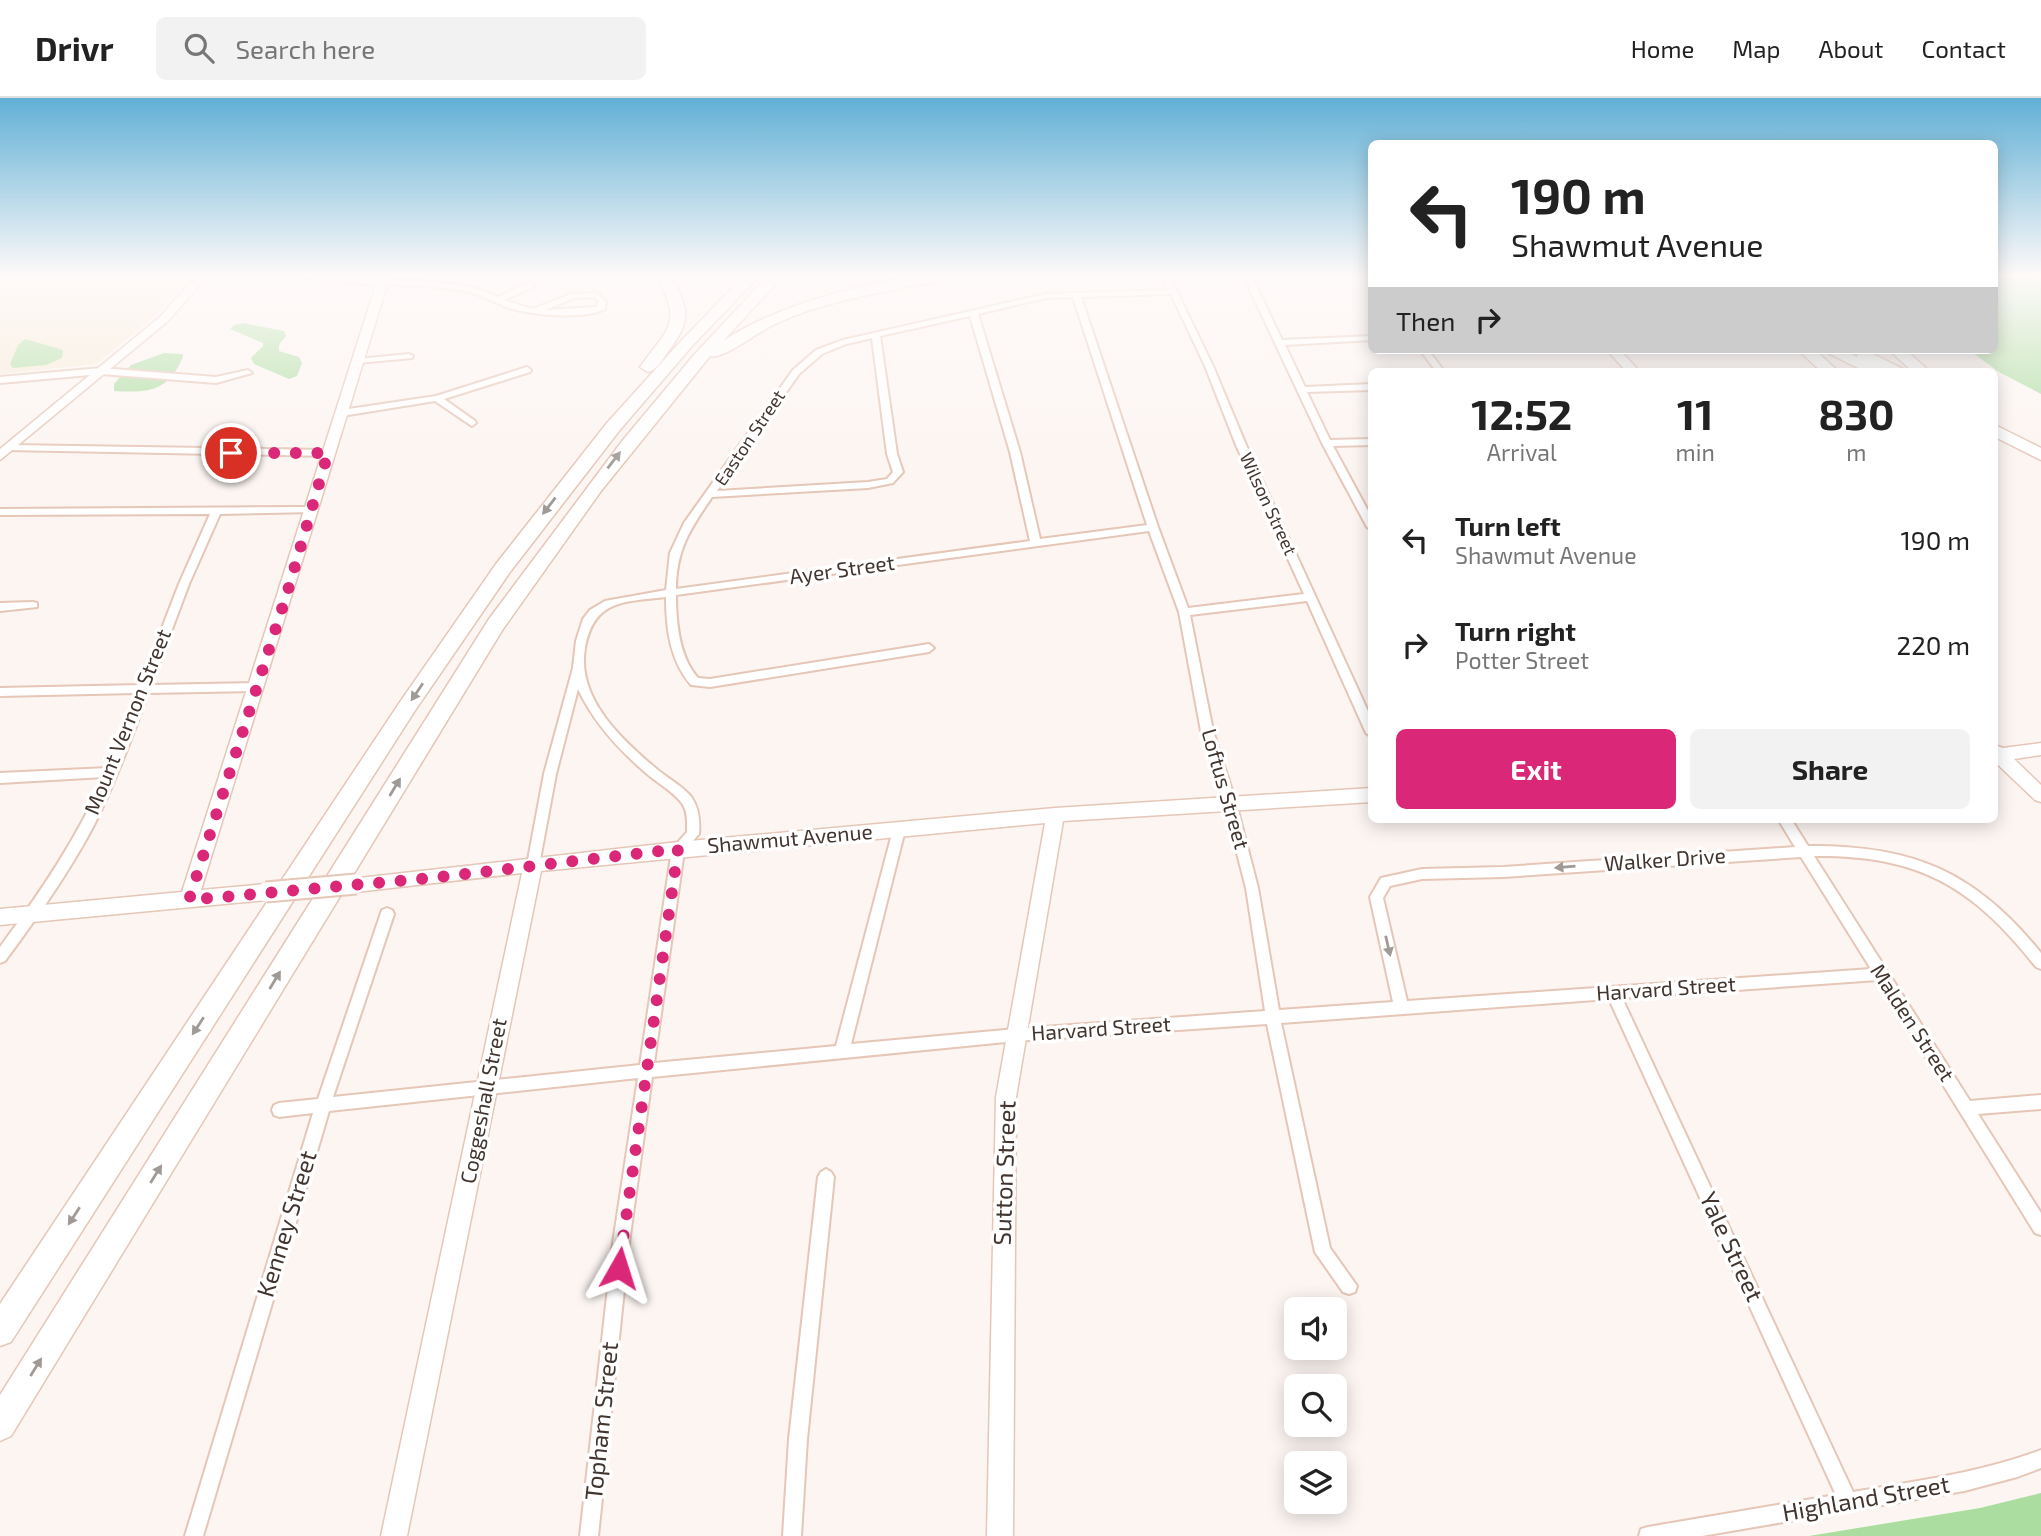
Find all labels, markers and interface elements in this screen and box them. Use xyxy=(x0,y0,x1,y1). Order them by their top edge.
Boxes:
search box xyxy=(156,17,646,80)
text: Drivr xyxy=(35,28,114,68)
icon: search xyxy=(180,29,218,67)
text: Search here xyxy=(236,33,375,64)
text: Home xyxy=(1631,34,1694,63)
text: Map xyxy=(1732,34,1780,63)
text: About xyxy=(1818,34,1884,63)
text: Contact xyxy=(1922,34,2006,63)
text: 190 m xyxy=(1511,165,1646,224)
icon: left xyxy=(1396,168,1487,259)
text: Shawmut Avenue xyxy=(1511,225,1764,263)
icon: right xyxy=(1469,301,1507,339)
text: Then xyxy=(1396,305,1455,336)
street label: Easton Street xyxy=(709,385,789,489)
text: 12:52 xyxy=(1471,388,1572,438)
text: 11 xyxy=(1677,388,1713,438)
text: 830 xyxy=(1818,388,1895,438)
pin xyxy=(201,423,261,483)
icon: arrive xyxy=(212,434,250,472)
text: Arrival xyxy=(1487,438,1557,466)
text: min xyxy=(1676,438,1715,466)
text: m xyxy=(1846,438,1866,466)
street label: Wilson Street xyxy=(1236,449,1302,559)
one-way arrow xyxy=(606,451,621,469)
one-way arrow xyxy=(541,497,556,515)
text: Turn left xyxy=(1455,510,1561,541)
icon: left xyxy=(1396,521,1434,559)
text: 190 m xyxy=(1901,524,1970,555)
text: Shawmut Avenue xyxy=(1455,541,1637,569)
street label: Ayer Street xyxy=(788,549,896,588)
text: Turn right xyxy=(1455,615,1576,646)
street label: Mount Vernon Street xyxy=(78,625,175,818)
icon: right xyxy=(1396,626,1434,664)
text: 220 m xyxy=(1897,629,1970,660)
text: Potter Street xyxy=(1455,646,1589,674)
one-way arrow xyxy=(410,683,424,701)
street label: Loftus Street xyxy=(1197,725,1256,852)
button: Exit xyxy=(1396,729,1676,809)
button: Share xyxy=(1690,729,1970,809)
one-way arrow xyxy=(388,777,401,796)
street label: Shawmut Avenue xyxy=(706,818,874,857)
street label: Walker Drive xyxy=(1603,842,1726,875)
one-way arrow xyxy=(1554,862,1576,873)
one-way arrow xyxy=(1383,935,1394,957)
street label: Malden Street xyxy=(1866,959,1960,1085)
street label: Harvard Street xyxy=(1595,970,1737,1005)
one-way arrow xyxy=(269,971,281,990)
street label: Harvard Street xyxy=(1030,1010,1172,1045)
one-way arrow xyxy=(192,1016,205,1035)
street label: Coggeshall Street xyxy=(454,1016,511,1186)
street label: Sutton Street xyxy=(986,1100,1021,1246)
street label: Kenney Street xyxy=(250,1147,322,1300)
one-way arrow xyxy=(150,1165,163,1184)
street label: Yale Street xyxy=(1694,1187,1770,1306)
one-way arrow xyxy=(68,1207,81,1226)
position arrow xyxy=(582,1231,656,1305)
map controls xyxy=(1284,1297,1347,1514)
button: sound xyxy=(1284,1297,1347,1360)
street label: Topham Street xyxy=(578,1340,623,1501)
one-way arrow xyxy=(30,1358,43,1377)
button: search xyxy=(1284,1374,1347,1437)
button: layers xyxy=(1284,1451,1347,1514)
street label: Highland Street xyxy=(1780,1469,1952,1527)

